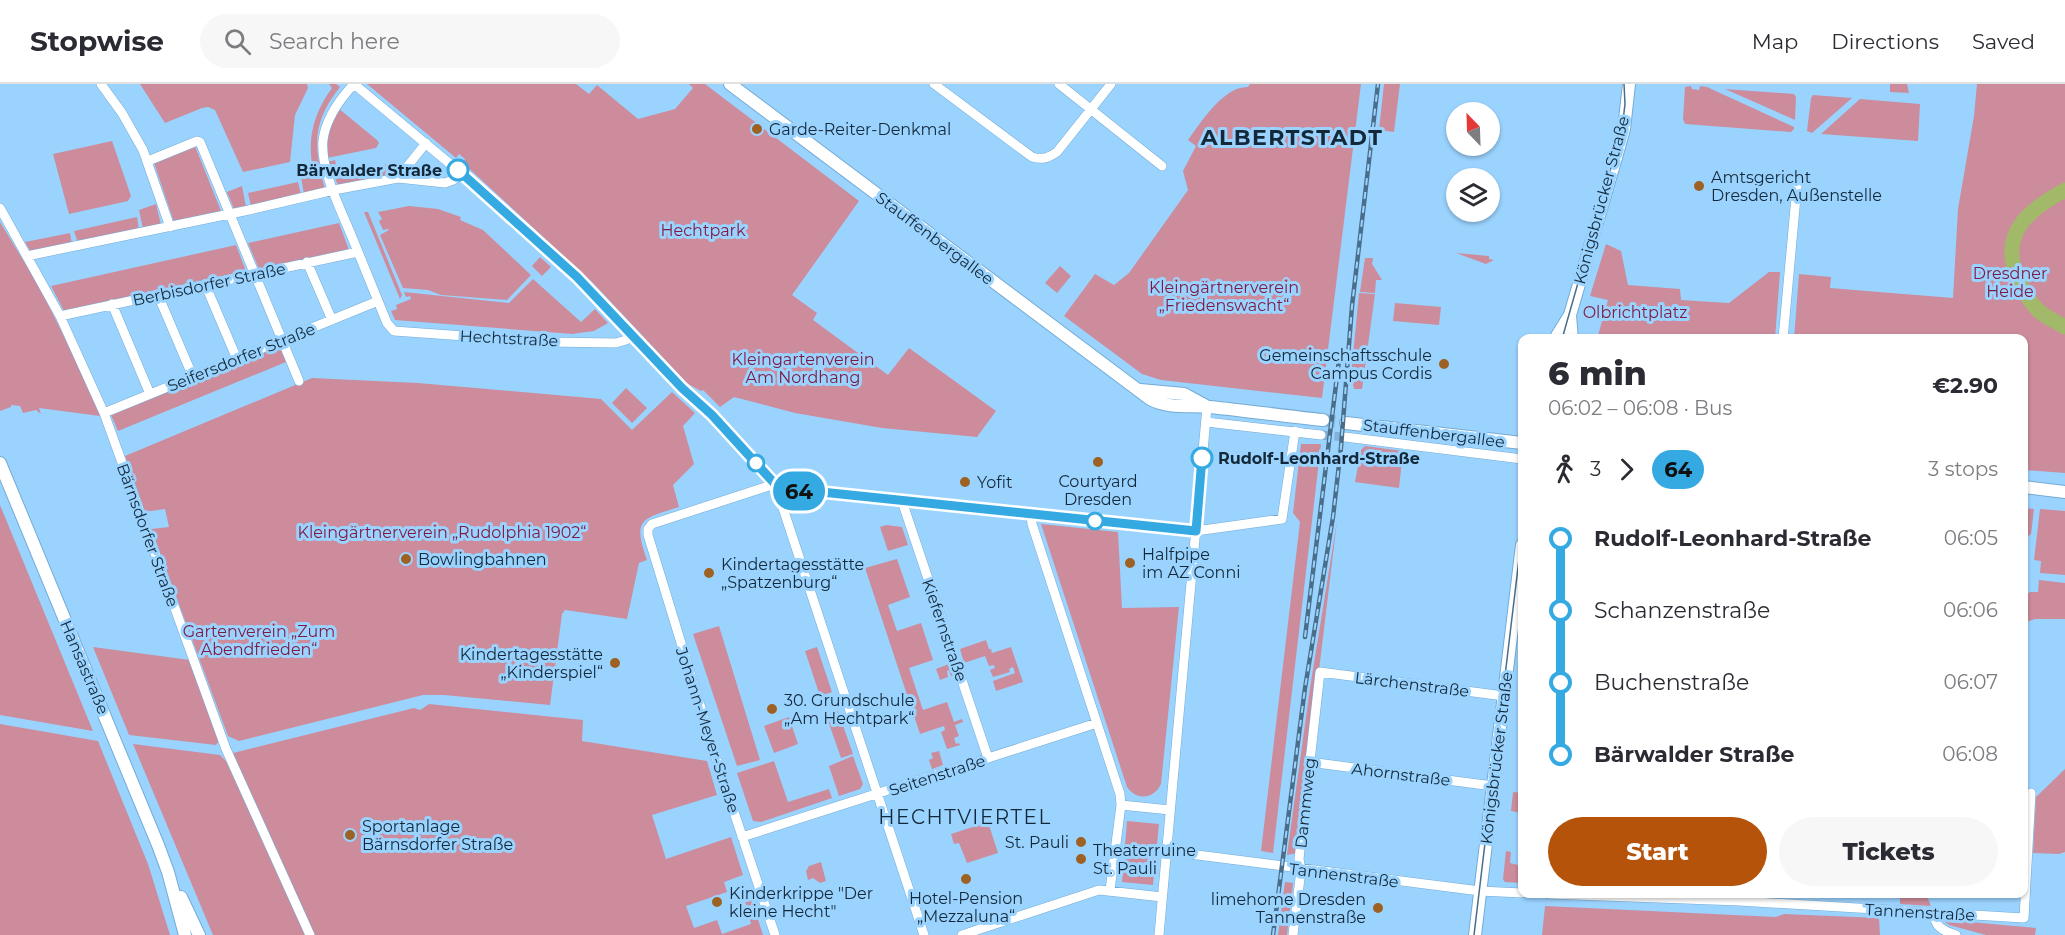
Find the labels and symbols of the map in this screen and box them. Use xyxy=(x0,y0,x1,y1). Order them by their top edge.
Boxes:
north arrow xyxy=(1446,102,1500,156)
street label: Königsbrücker Straße xyxy=(1570,114,1633,286)
place label: Garde-Reiter-Denkmal xyxy=(769,120,951,139)
marker: Garde-Reiter-Denkmal xyxy=(750,122,764,136)
district label: ALBERTSTADT xyxy=(1200,124,1383,151)
marker: Bärwalder Straße xyxy=(447,159,469,181)
place label: Bärwalder Straße xyxy=(296,161,442,180)
place label: Amtsgericht Dresden, Außenstelle xyxy=(1711,168,1882,205)
marker: Amtsgericht Dresden, Außenstelle xyxy=(1692,179,1706,193)
street label: Stauffenbergallee xyxy=(872,188,997,289)
park label: Hechtpark xyxy=(661,221,746,240)
street label: Berbisdorfer Straße xyxy=(131,259,287,310)
park label: Dresdner Heide xyxy=(1973,264,2047,301)
park label: Kleingärtnerverein „Friedenswacht“ xyxy=(1149,278,1299,315)
park label: Olbrichtplatz xyxy=(1583,303,1687,322)
street label: Seifersdorfer Straße xyxy=(165,319,318,396)
street label: Hechtstraße xyxy=(459,326,559,351)
place label: Gemeinschaftsschule Campus Cordis xyxy=(1259,346,1432,383)
park label: Kleingartenverein Am Nordhang xyxy=(731,350,875,387)
marker: Gemeinschaftsschule Campus Cordis xyxy=(1437,357,1451,371)
street label: Stauffenbergallee xyxy=(1362,415,1506,452)
marker: Rudolf-Leonhard-Straße xyxy=(1191,447,1213,469)
place label: Rudolf-Leonhard-Straße xyxy=(1218,449,1420,468)
unlabelled marker xyxy=(747,454,765,472)
marker: Courtyard Dresden xyxy=(1091,455,1105,469)
street label: Bärnsdorfer Straße xyxy=(113,461,182,609)
line badge: 64 xyxy=(772,472,826,510)
place label: Courtyard Dresden xyxy=(1058,472,1138,509)
place label: Yofit xyxy=(977,473,1013,492)
marker: Yofit xyxy=(958,475,972,489)
unlabelled marker xyxy=(1086,512,1104,530)
park label: Kleingärtnerverein „Rudolphia 1902“ xyxy=(298,523,586,542)
place label: Halfpipe im AZ Conni xyxy=(1142,545,1241,582)
place label: Bowlingbahnen xyxy=(418,550,547,569)
marker: Bowlingbahnen xyxy=(399,552,413,566)
place label: Kindertagesstätte „Spatzenburg“ xyxy=(721,555,864,592)
marker: Halfpipe im AZ Conni xyxy=(1123,556,1137,570)
marker: Kindertagesstätte „Spatzenburg“ xyxy=(702,566,716,580)
street label: Kiefernstraße xyxy=(918,576,971,684)
street label: Hansastraße xyxy=(56,617,113,717)
park label: Gartenverein „Zum Abendfrieden“ xyxy=(183,622,335,659)
street label: Johann-Meyer-Straße xyxy=(671,644,743,815)
place label: Kindertagesstätte „Kinderspiel“ xyxy=(460,645,603,682)
marker: Kindertagesstätte „Kinderspiel“ xyxy=(608,656,622,670)
street label: Lärchenstraße xyxy=(1354,668,1470,701)
street label: Königsbrücker Straße xyxy=(1477,671,1516,845)
place label: 30. Grundschule „Am Hechtpark“ xyxy=(784,691,914,728)
marker: 30. Grundschule „Am Hechtpark“ xyxy=(765,702,779,716)
street label: Seitenstraße xyxy=(887,751,988,800)
street label: Dammweg xyxy=(1291,757,1320,849)
street label: Ahornstraße xyxy=(1351,759,1451,790)
district label: HECHTVIERTEL xyxy=(878,805,1052,829)
place label: Sportanlage Bärnsdorfer Straße xyxy=(362,817,513,854)
marker: Sportanlage Bärnsdorfer Straße xyxy=(343,828,357,842)
place label: St. Pauli xyxy=(1005,833,1069,852)
marker: St. Pauli xyxy=(1074,835,1088,849)
place label: Theaterruine St. Pauli xyxy=(1093,841,1196,878)
marker: Theaterruine St. Pauli xyxy=(1074,852,1088,866)
street label: Tannenstraße xyxy=(1288,859,1400,892)
marker: Hotel-Pension „Mezzaluna“ xyxy=(959,872,973,886)
place label: Kinderkrippe "Der kleine Hecht" xyxy=(729,884,873,921)
place label: Hotel-Pension „Mezzaluna“ xyxy=(909,889,1023,926)
place label: limehome Dresden Tannenstraße xyxy=(1211,890,1366,927)
marker: Kinderkrippe "Der kleine Hecht" xyxy=(710,895,724,909)
street label: Tannenstraße xyxy=(1864,900,1975,925)
marker: limehome Dresden Tannenstraße xyxy=(1371,901,1385,915)

